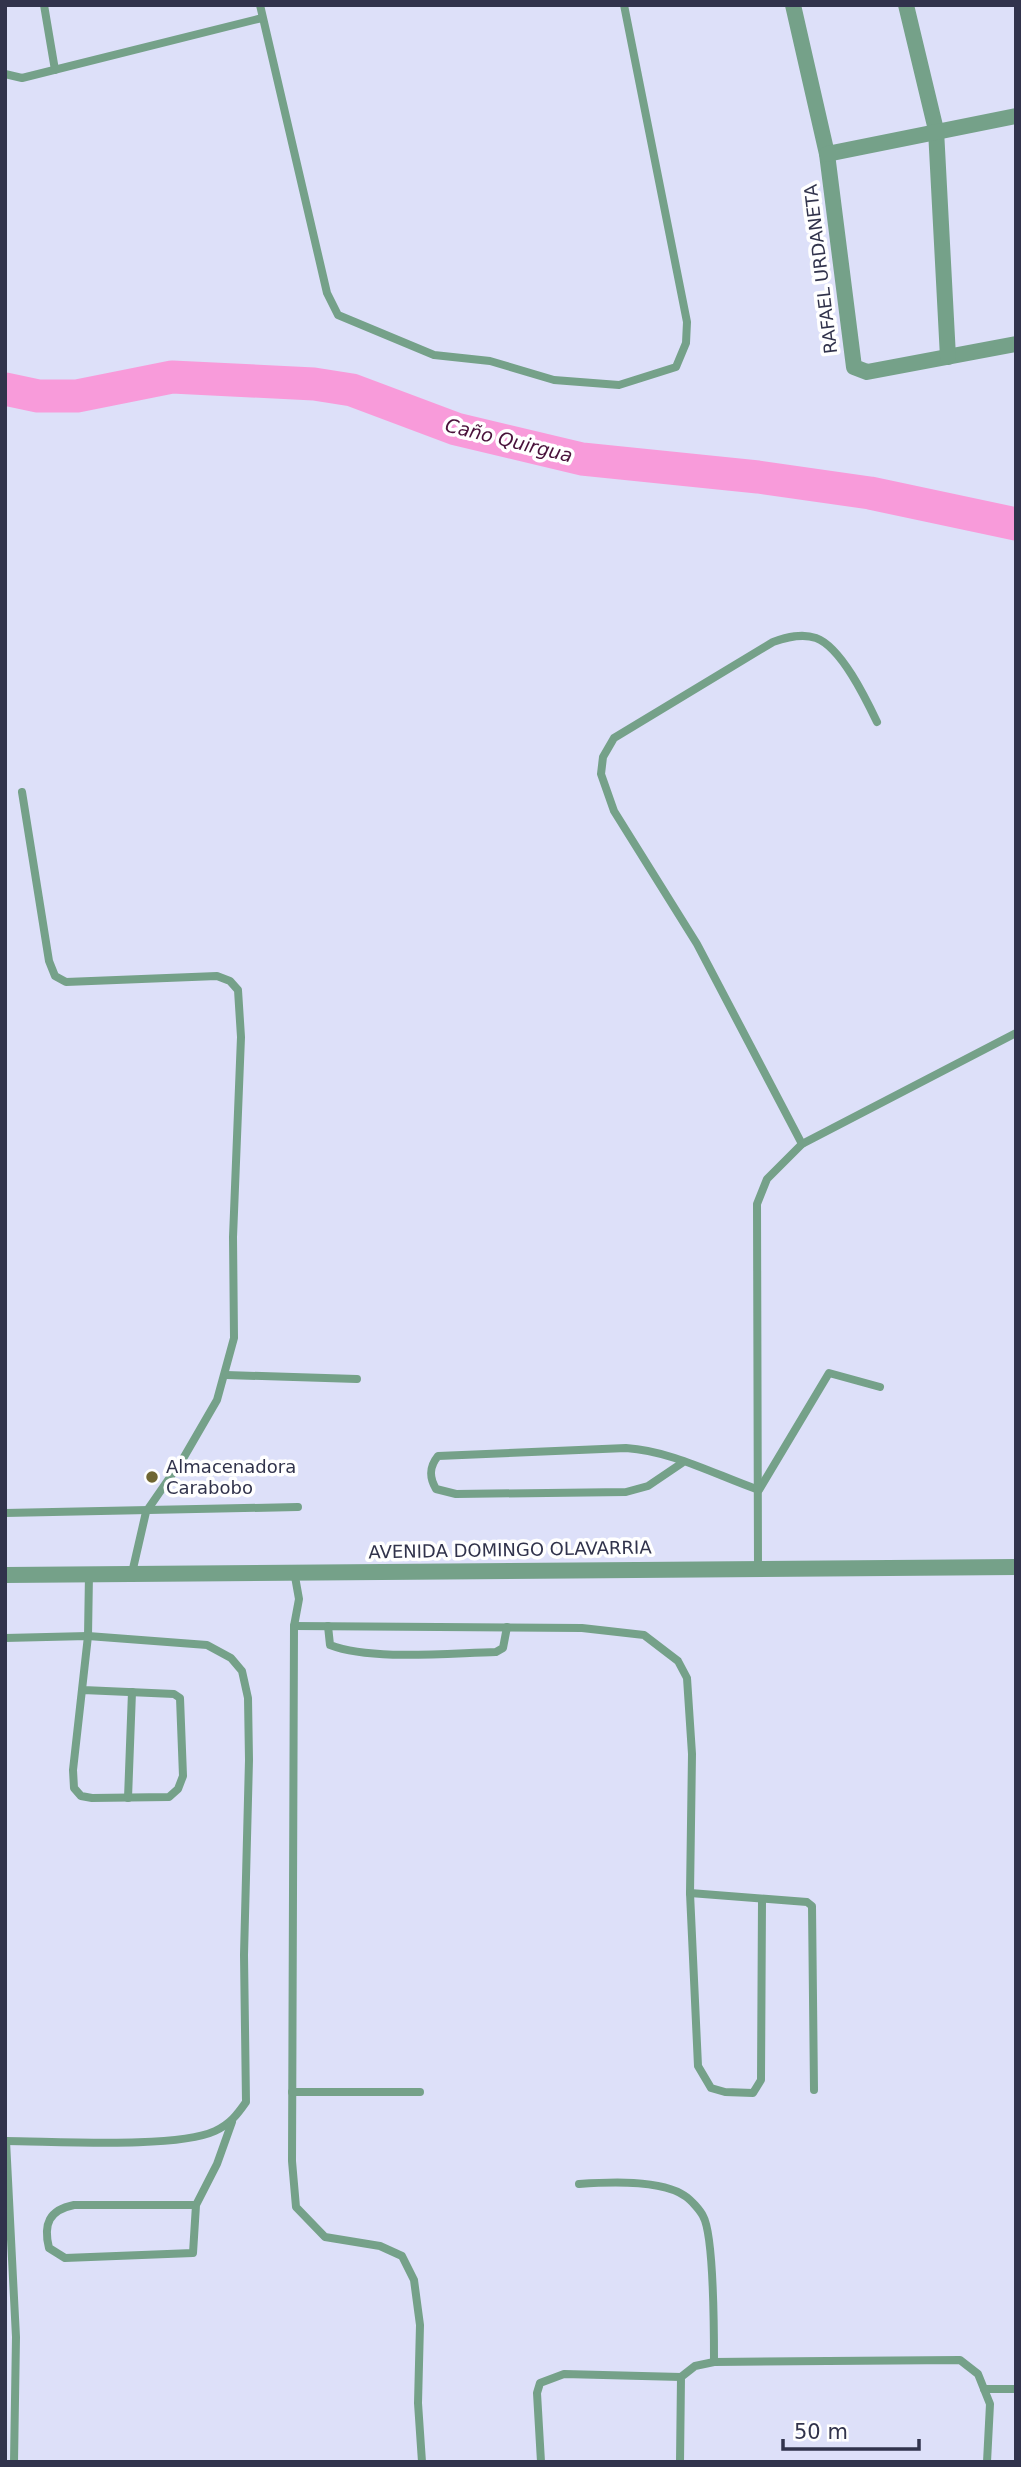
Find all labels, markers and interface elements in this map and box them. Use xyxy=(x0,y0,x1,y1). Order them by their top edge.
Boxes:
street label: RAFAEL URDANETA xyxy=(800,182,841,355)
water label: Caño Quirgua xyxy=(443,414,575,466)
place label: Almacenadora Carabobo xyxy=(166,1456,296,1498)
marker: Almacenadora Carabobo xyxy=(144,1469,160,1485)
street label: AVENIDA DOMINGO OLAVARRIA xyxy=(368,1537,652,1562)
scale bar xyxy=(783,2408,920,2452)
text: 50 m xyxy=(794,2420,848,2444)

